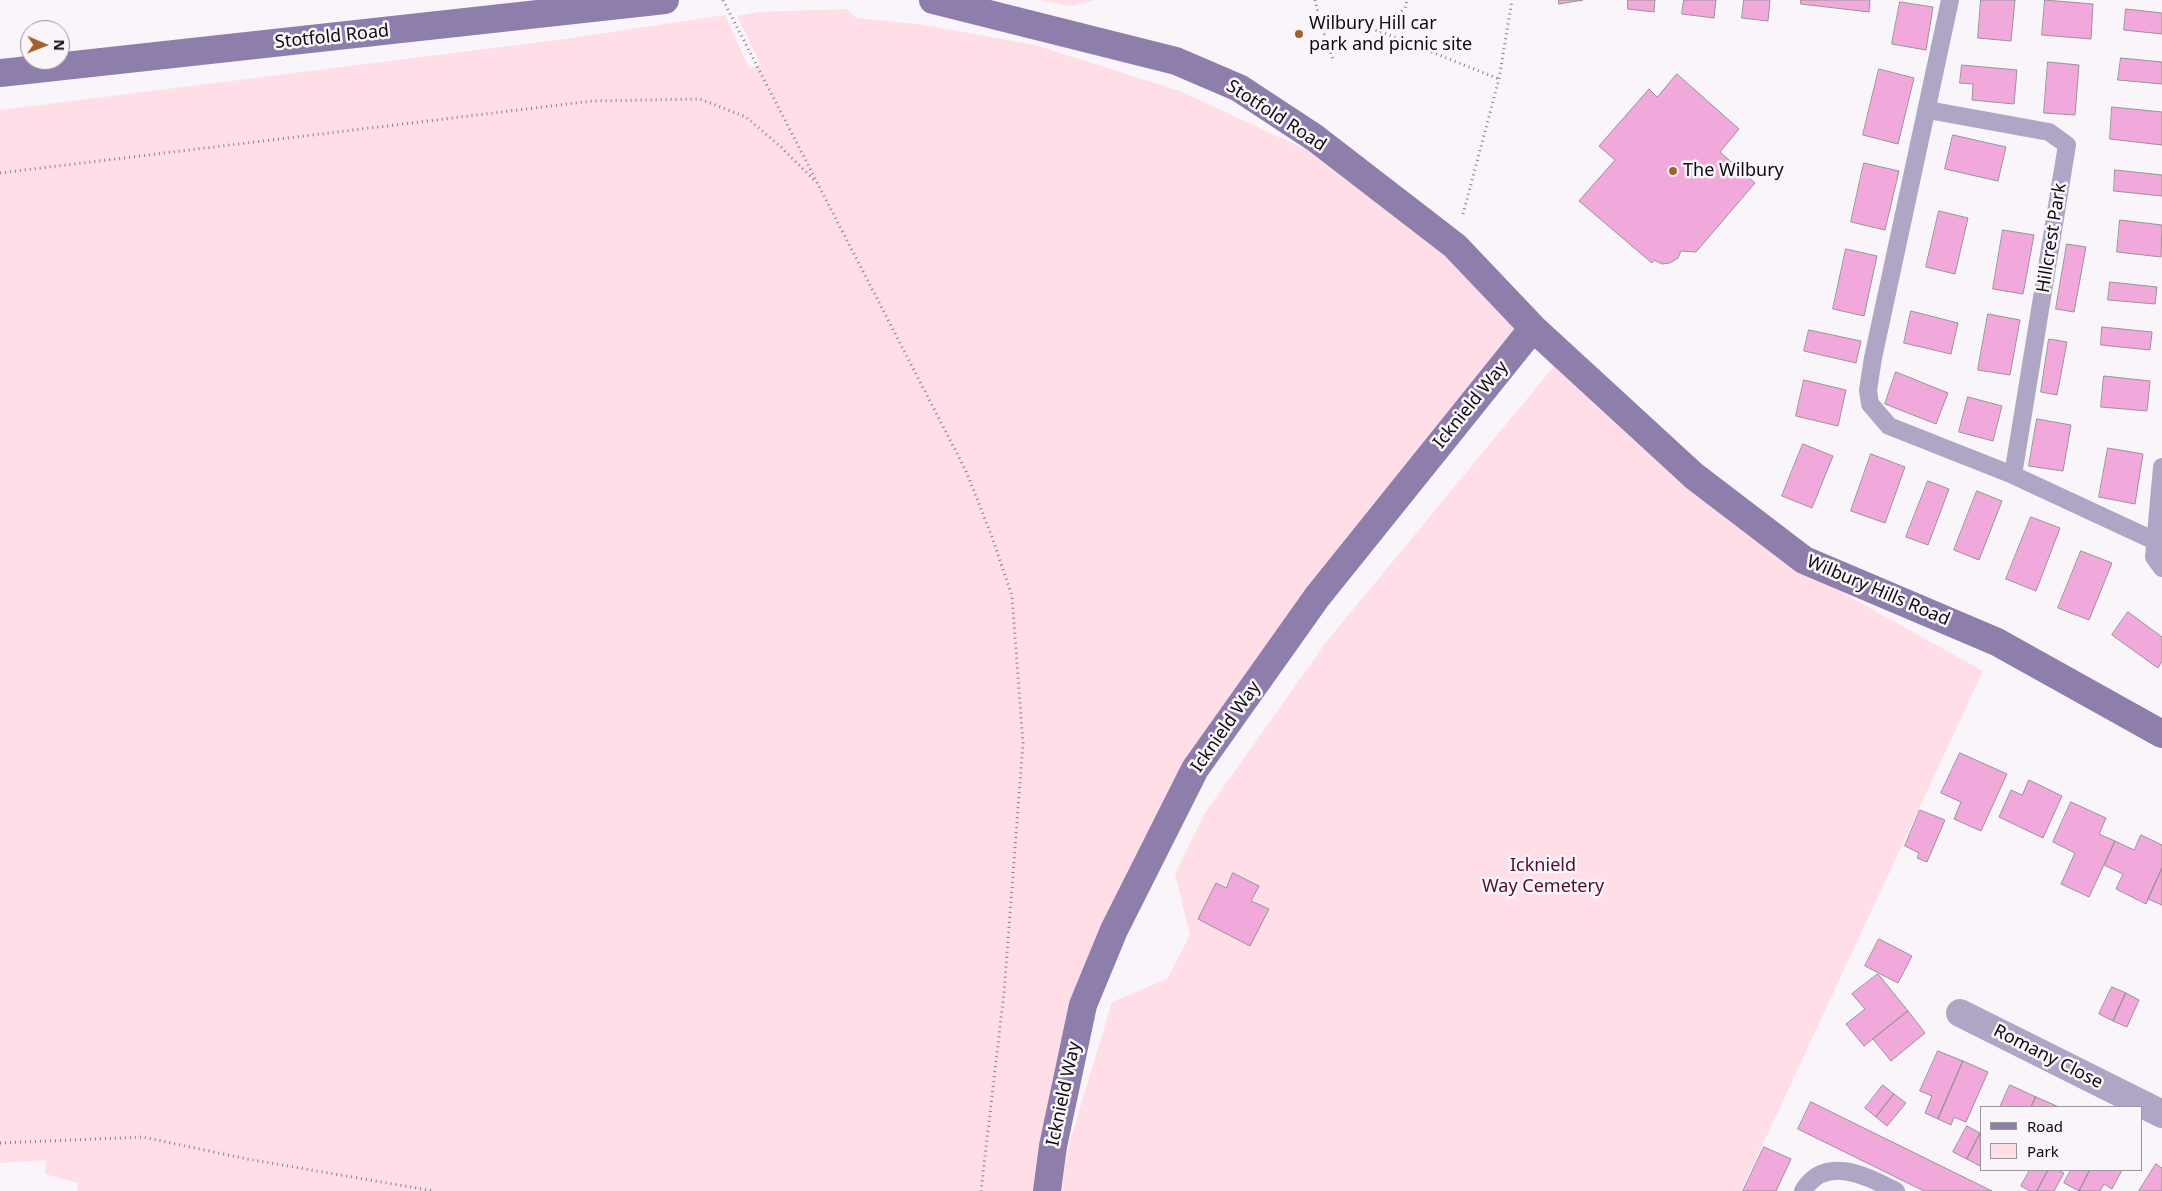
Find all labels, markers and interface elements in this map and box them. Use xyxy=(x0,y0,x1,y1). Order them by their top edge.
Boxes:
place label: Wilbury Hill car park and picnic site xyxy=(1309,13,1472,56)
north arrow xyxy=(20,20,70,70)
street label: Stotfold Road xyxy=(274,20,390,54)
marker: Wilbury Hill car park and picnic site xyxy=(1293,28,1305,40)
text: N xyxy=(50,39,69,51)
street label: Stotfold Road xyxy=(1222,76,1330,156)
place label: The Wilbury xyxy=(1683,160,1784,182)
marker: The Wilbury xyxy=(1667,165,1679,177)
street label: Hillcrest Park xyxy=(2033,182,2071,294)
street label: Icknield Way xyxy=(1429,357,1513,453)
street label: Wilbury Hills Road xyxy=(1803,551,1953,631)
street label: Icknield Way xyxy=(1187,677,1265,777)
park label: Icknield Way Cemetery xyxy=(1482,855,1604,898)
street label: Romany Close xyxy=(1990,1020,2106,1094)
street label: Icknield Way xyxy=(1042,1040,1086,1148)
legend xyxy=(1980,1106,2142,1171)
text: Road xyxy=(2027,1116,2063,1136)
text: Park xyxy=(2027,1141,2059,1161)

